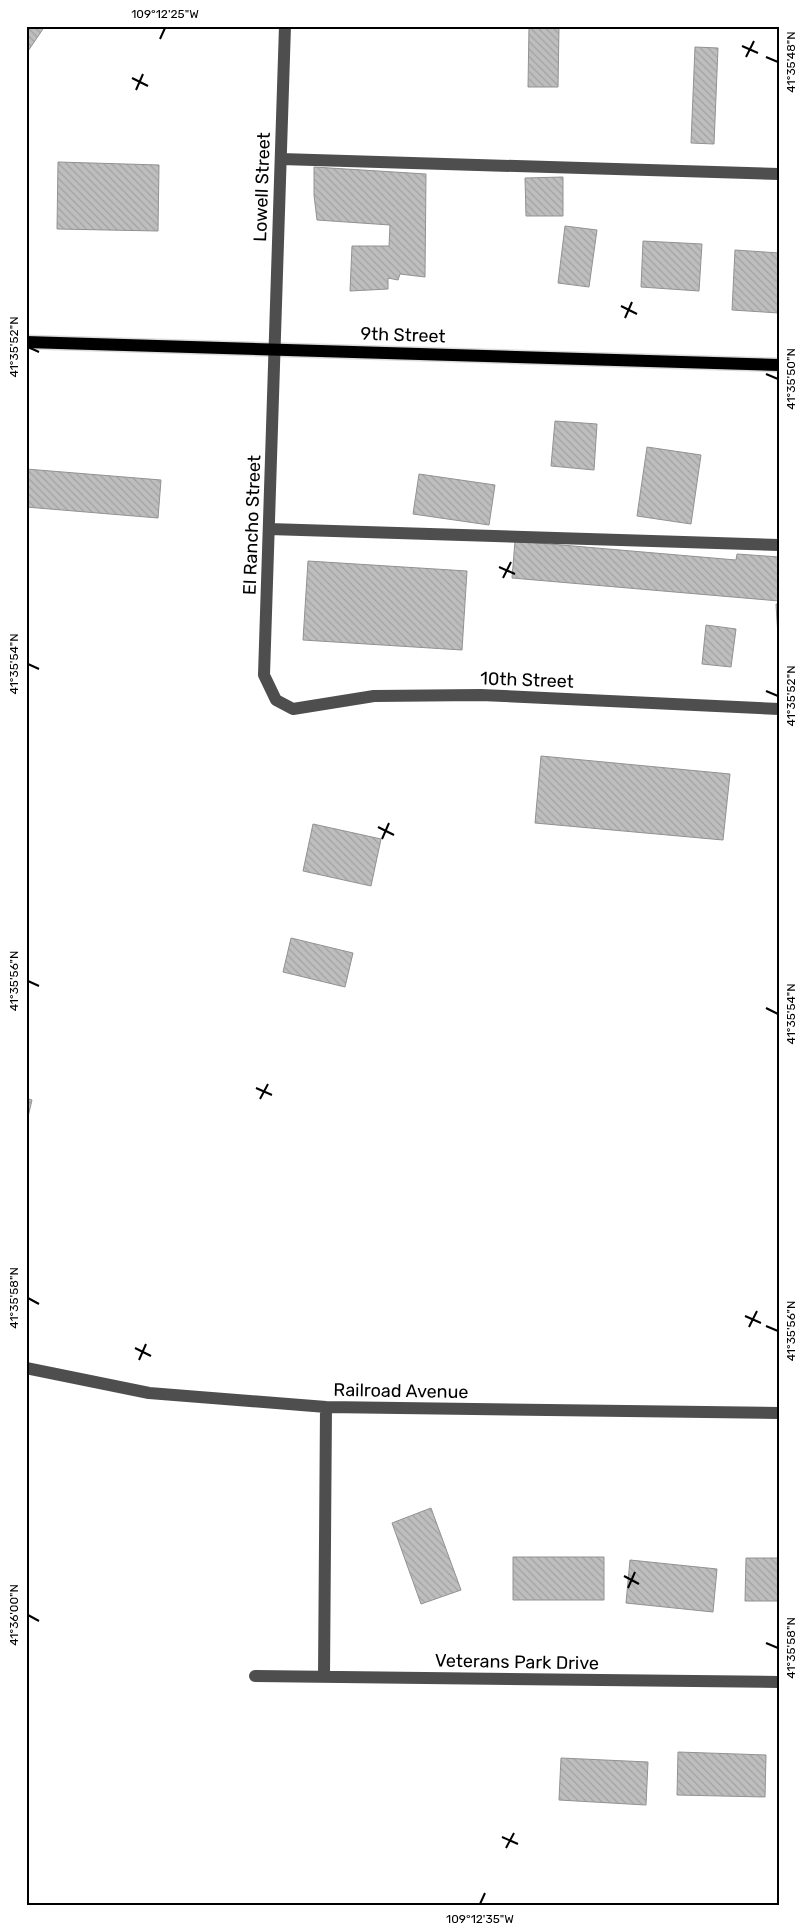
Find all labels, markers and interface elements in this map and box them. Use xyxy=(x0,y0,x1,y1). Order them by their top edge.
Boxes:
text: 109°12'25"W xyxy=(131,7,199,21)
text: 41°35'48"N xyxy=(784,31,798,93)
street label: Lowell Street xyxy=(249,132,275,242)
text: 41°35'52"N xyxy=(7,317,21,377)
street label: 9th Street xyxy=(360,323,446,347)
text: 41°35'50"N xyxy=(784,348,798,410)
street label: El Rancho Street xyxy=(239,455,265,595)
text: 41°35'54"N xyxy=(7,633,21,695)
text: 41°35'52"N xyxy=(784,666,798,726)
street label: 10th Street xyxy=(480,667,574,693)
text: 41°35'56"N xyxy=(7,951,21,1011)
text: 41°35'54"N xyxy=(784,983,798,1045)
text: 41°35'58"N xyxy=(7,1267,21,1329)
text: 41°35'56"N xyxy=(784,1301,798,1361)
street label: Railroad Avenue xyxy=(333,1379,469,1403)
text: 41°36'00"N xyxy=(7,1584,21,1646)
text: 41°35'58"N xyxy=(784,1617,798,1679)
street label: Veterans Park Drive xyxy=(435,1650,599,1674)
text: 109°12'35"W xyxy=(446,1912,514,1926)

